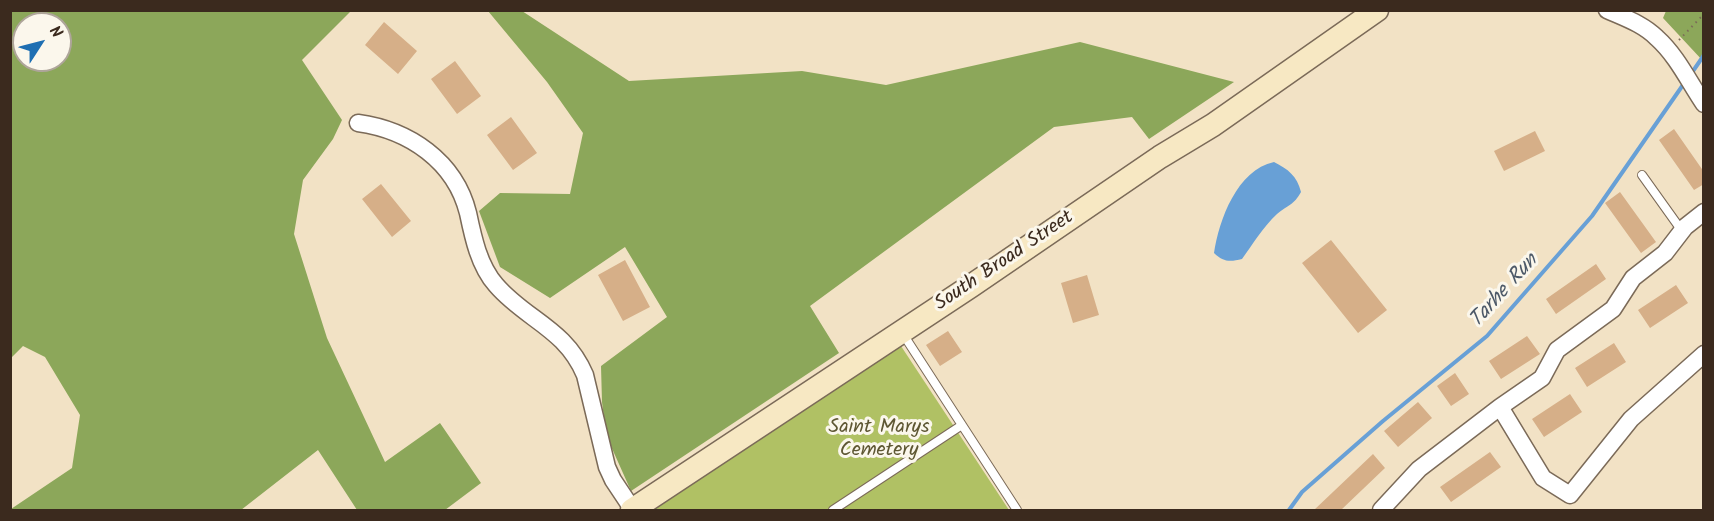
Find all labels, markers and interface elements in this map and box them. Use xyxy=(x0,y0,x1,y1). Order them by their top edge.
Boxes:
north arrow xyxy=(12,12,72,72)
text: N xyxy=(42,21,68,44)
street label: South Broad Street xyxy=(931,207,1079,317)
water label: Tarhe Run xyxy=(1465,250,1545,334)
park label: Saint Marys Cemetery xyxy=(829,417,929,464)

